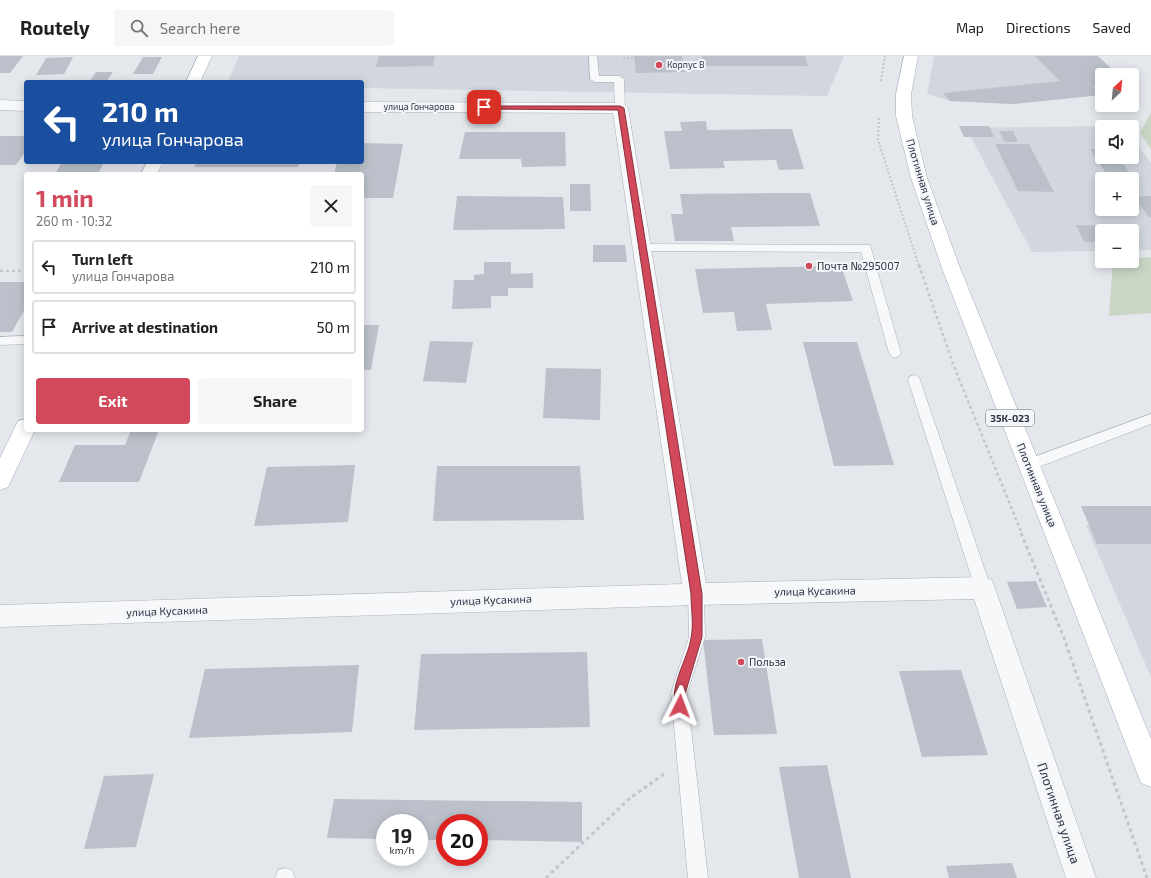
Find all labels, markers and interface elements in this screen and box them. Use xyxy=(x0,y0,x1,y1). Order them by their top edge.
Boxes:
search box xyxy=(114,10,394,46)
text: Routely xyxy=(20,16,90,39)
icon: search xyxy=(128,17,150,39)
text: Search here xyxy=(160,19,240,37)
text: Map xyxy=(956,19,984,36)
text: Directions xyxy=(1006,19,1071,36)
text: Saved xyxy=(1093,19,1131,36)
place label: Корпус В xyxy=(667,59,705,71)
marker: Корпус В xyxy=(654,60,664,70)
north arrow xyxy=(1095,68,1139,112)
map controls xyxy=(1095,68,1139,268)
pin xyxy=(467,90,501,124)
text: 210 m xyxy=(102,94,179,128)
icon: left xyxy=(36,96,88,148)
icon: arrive xyxy=(473,96,495,118)
street label: улица Гончарова xyxy=(384,101,454,113)
button: sound xyxy=(1095,120,1139,164)
text: улица Гончарова xyxy=(102,128,244,150)
street label: Плотинная улица xyxy=(903,137,943,227)
button: + xyxy=(1095,172,1139,216)
text: 1 min xyxy=(36,183,94,212)
button: close xyxy=(310,185,352,227)
text: 260 m · 10:32 xyxy=(36,213,112,229)
button: − xyxy=(1095,224,1139,268)
text: Turn left xyxy=(72,250,133,268)
icon: left xyxy=(38,256,60,278)
text: 210 m xyxy=(310,258,350,276)
place label: Почта №295007 xyxy=(817,259,900,272)
marker: Почта №295007 xyxy=(804,261,814,271)
text: улица Гончарова xyxy=(72,268,174,284)
icon: arrive xyxy=(38,316,60,338)
text: Arrive at destination xyxy=(72,318,218,336)
text: 50 m xyxy=(316,318,350,336)
button: Exit xyxy=(36,378,190,424)
button: Share xyxy=(198,378,352,424)
road number: 35К-023 xyxy=(986,410,1034,426)
street label: Плотинная улица xyxy=(1014,441,1060,529)
street label: улица Кусакина xyxy=(774,583,856,599)
street label: улица Кусакина xyxy=(450,592,532,608)
street label: улица Кусакина xyxy=(126,603,208,619)
place label: Польза xyxy=(749,655,786,668)
marker: Польза xyxy=(736,657,746,667)
position arrow xyxy=(659,685,701,727)
street label: Плотинная улица xyxy=(1034,760,1084,866)
speed limit sign: 20 xyxy=(436,814,488,866)
text: 19 xyxy=(392,823,412,847)
text: km/h xyxy=(390,844,414,856)

